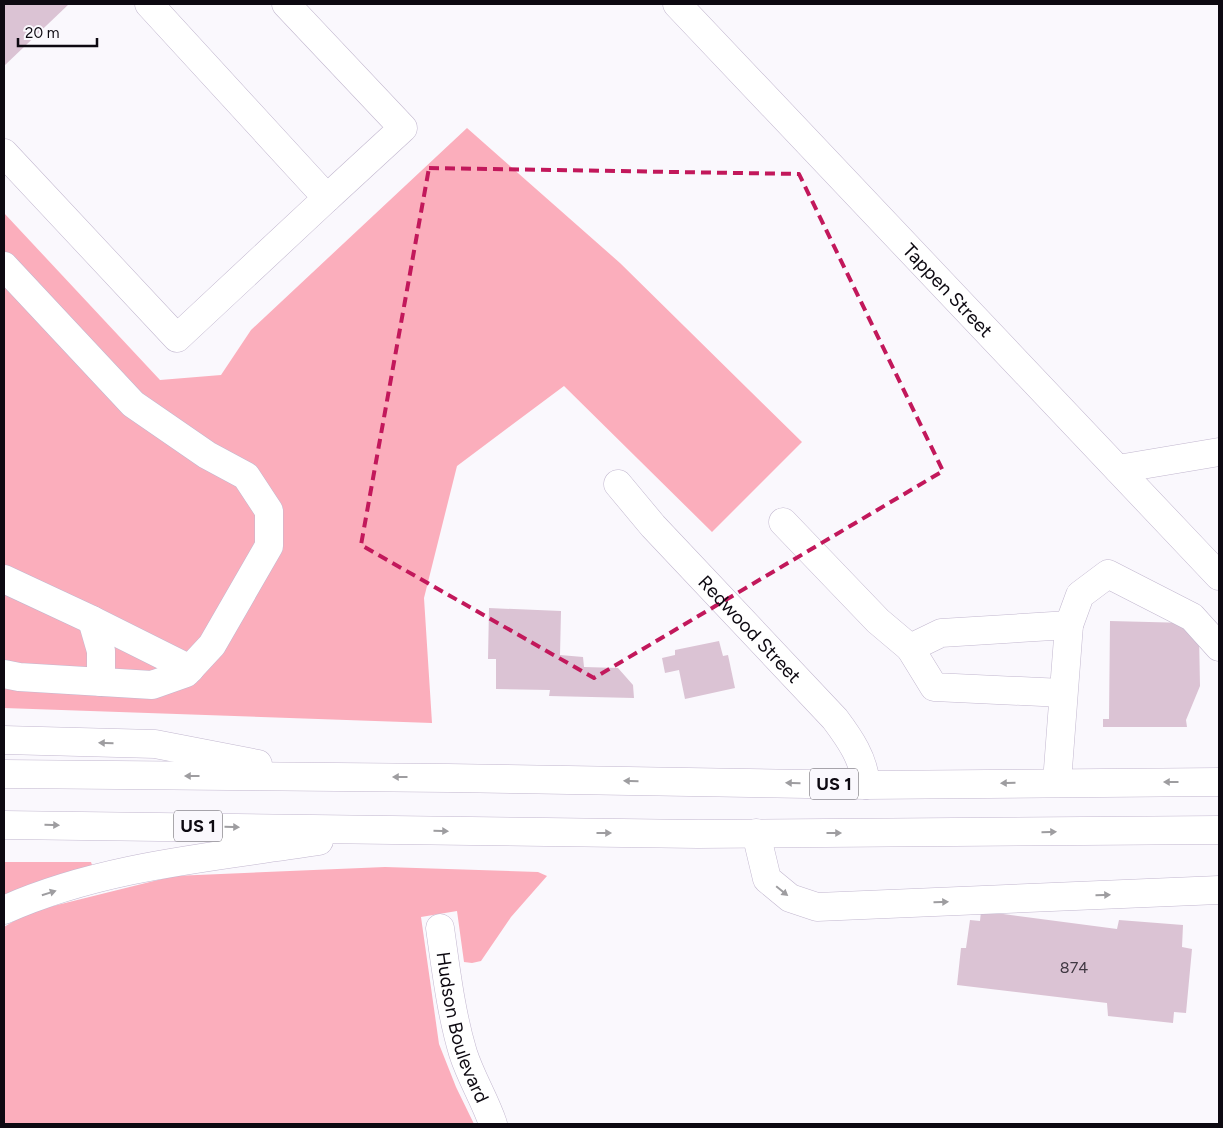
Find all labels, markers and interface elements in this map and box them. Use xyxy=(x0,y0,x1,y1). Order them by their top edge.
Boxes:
scale bar xyxy=(18,15,96,47)
text: 20 m xyxy=(25,24,59,42)
street label: Tappen Street xyxy=(898,238,998,342)
street label: Redwood Street xyxy=(694,570,806,687)
one-way arrow xyxy=(98,739,114,747)
road number: US 1 xyxy=(810,769,858,800)
one-way arrow xyxy=(183,772,199,780)
one-way arrow xyxy=(391,773,407,781)
one-way arrow xyxy=(622,776,638,784)
one-way arrow xyxy=(1162,778,1178,786)
one-way arrow xyxy=(785,779,801,787)
one-way arrow xyxy=(1000,779,1016,787)
road number: US 1 xyxy=(174,810,222,841)
one-way arrow xyxy=(45,821,61,829)
one-way arrow xyxy=(225,823,241,831)
one-way arrow xyxy=(434,827,450,835)
one-way arrow xyxy=(1041,828,1057,836)
one-way arrow xyxy=(596,829,612,837)
one-way arrow xyxy=(826,829,842,837)
one-way arrow xyxy=(775,886,788,897)
one-way arrow xyxy=(42,888,57,896)
one-way arrow xyxy=(1095,891,1111,899)
one-way arrow xyxy=(933,897,949,905)
street label: Hudson Boulevard xyxy=(432,950,494,1106)
house number: 874 xyxy=(1060,958,1088,977)

